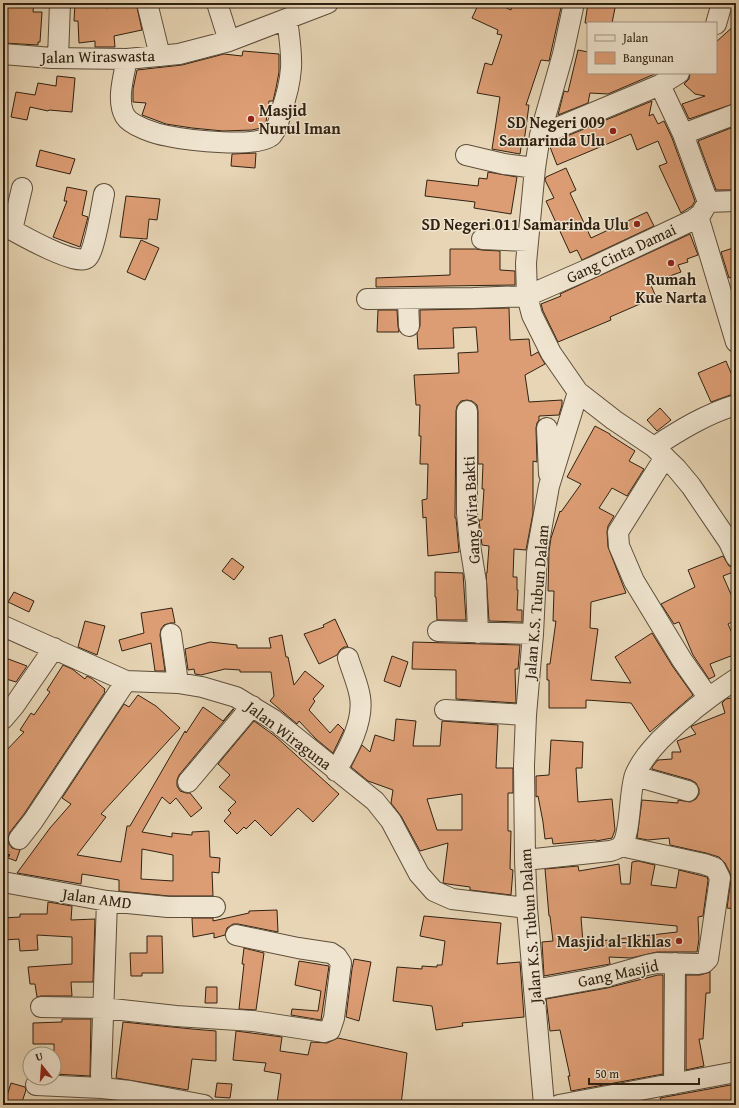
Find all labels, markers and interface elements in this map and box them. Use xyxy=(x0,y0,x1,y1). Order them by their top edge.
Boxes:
legend xyxy=(587,22,717,74)
text: Jalan xyxy=(621,29,648,46)
street label: Jalan Wiraswasta xyxy=(39,43,156,69)
text: Bangunan xyxy=(623,49,674,66)
place label: Masjid Nurul Iman xyxy=(259,98,341,140)
place label: SD Negeri 009 Samarinda Ulu xyxy=(499,110,606,152)
marker: Masjid Nurul Iman xyxy=(246,114,256,124)
marker: SD Negeri 009 Samarinda Ulu xyxy=(608,126,618,136)
place label: SD Negeri 011 Samarinda Ulu xyxy=(421,212,630,236)
street label: Gang Cinta Damai xyxy=(562,217,680,289)
marker: SD Negeri 011 Samarinda Ulu xyxy=(632,219,642,229)
marker: Rumah Kue Narta xyxy=(666,258,676,268)
place label: Rumah Kue Narta xyxy=(635,267,707,309)
street label: Gang Wira Bakti xyxy=(456,455,486,565)
street label: Jalan K.S. Tubun Dalam xyxy=(517,524,555,682)
street label: Jalan Wiraguna xyxy=(239,693,337,776)
street label: Jalan K.S. Tubun Dalam xyxy=(513,848,548,1006)
street label: Jalan AMD xyxy=(59,881,133,915)
place label: Masjid al-Ikhlas xyxy=(557,929,671,953)
marker: Masjid al-Ikhlas xyxy=(674,936,684,946)
street label: Gang Masjid xyxy=(575,953,661,993)
north arrow xyxy=(22,1046,62,1086)
text: U xyxy=(33,1048,46,1065)
scale bar xyxy=(589,1060,699,1086)
text: 50 m xyxy=(595,1065,619,1082)

